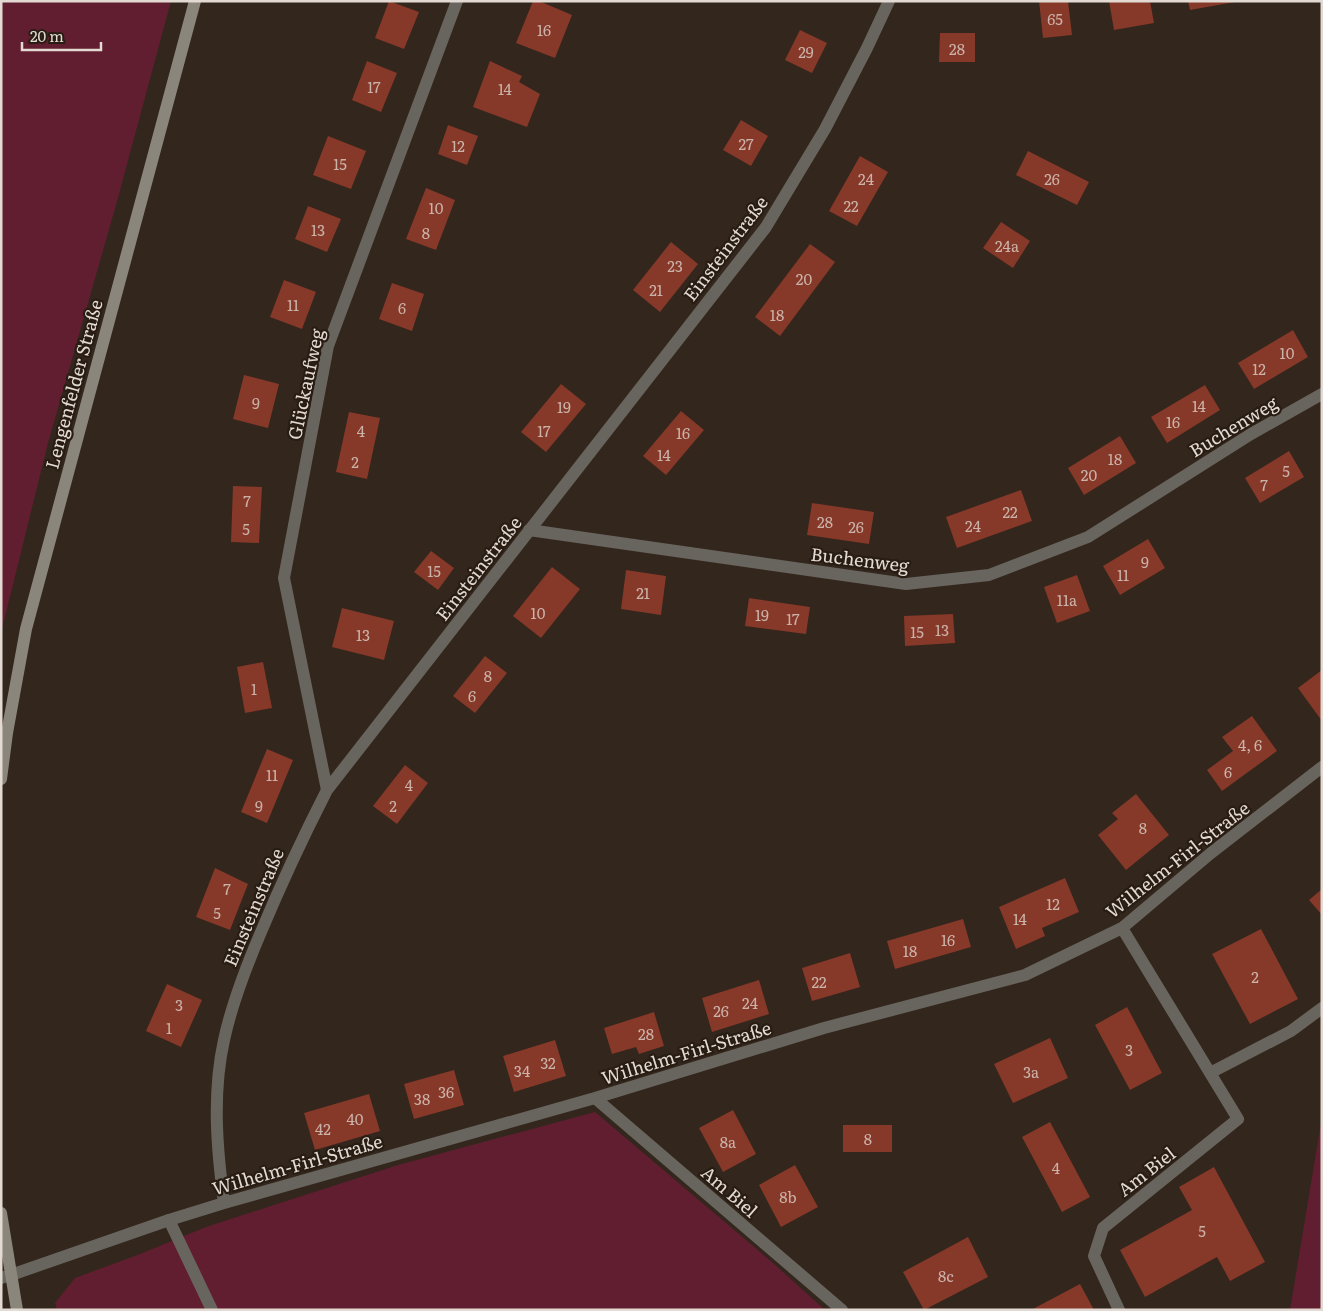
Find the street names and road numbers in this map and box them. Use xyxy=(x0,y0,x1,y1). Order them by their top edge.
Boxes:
street label: Einsteinstraße xyxy=(676,190,774,306)
street label: Lengenfelder Straße xyxy=(37,296,109,472)
street label: Glückaufweg xyxy=(280,325,330,442)
street label: Buchenweg xyxy=(1184,388,1283,463)
street label: Einsteinstraße xyxy=(429,510,527,626)
street label: Buchenweg xyxy=(809,540,912,579)
street label: Wilhelm-Firl-Straße xyxy=(1099,794,1255,924)
street label: Einsteinstraße xyxy=(216,844,290,970)
street label: Wilhelm-Firl-Straße xyxy=(598,1013,774,1091)
street label: Wilhelm-Firl-Straße xyxy=(209,1127,385,1201)
street label: Am Biel xyxy=(1111,1140,1181,1202)
street label: Am Biel xyxy=(696,1159,764,1223)

